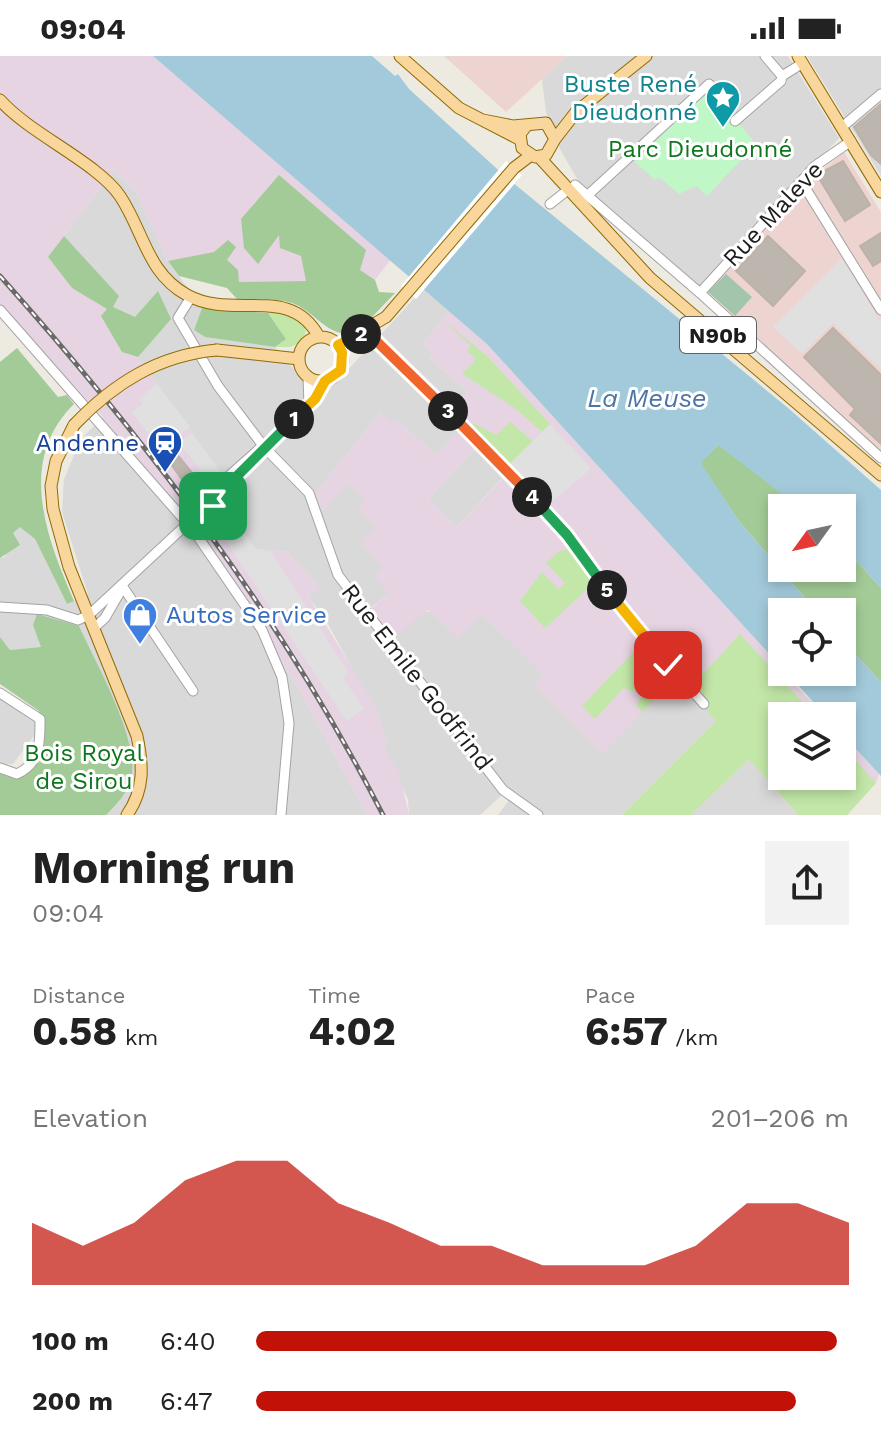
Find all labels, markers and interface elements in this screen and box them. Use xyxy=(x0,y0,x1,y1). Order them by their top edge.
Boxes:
text: 09:04 xyxy=(40,11,126,46)
place label: Buste René Dieudonné xyxy=(564,70,697,126)
place icon: Buste René Dieudonné xyxy=(704,79,742,129)
park label: Parc Dieudonné xyxy=(608,135,792,163)
street label: Rue Maleve xyxy=(717,156,829,272)
pin: 2 xyxy=(341,314,381,354)
road number: N90b xyxy=(680,317,756,353)
text: 2 xyxy=(354,321,368,346)
water label: La Meuse xyxy=(587,383,707,413)
pin: 3 xyxy=(428,391,468,431)
text: 3 xyxy=(441,398,455,423)
pin: 1 xyxy=(274,399,314,439)
text: 1 xyxy=(289,406,299,431)
station icon: Andenne xyxy=(146,424,184,474)
place label: Andenne xyxy=(36,429,139,457)
pin xyxy=(179,472,247,540)
pin: 4 xyxy=(512,477,552,517)
icon: arrive xyxy=(191,484,235,528)
text: 4 xyxy=(525,484,539,509)
north arrow xyxy=(768,494,856,582)
map controls xyxy=(768,494,856,790)
pin: 5 xyxy=(587,570,627,610)
text: 5 xyxy=(601,577,613,602)
street label: Rue Emile Godfrind xyxy=(336,578,498,776)
shop icon: Autos Service xyxy=(121,596,159,646)
button: locate xyxy=(768,598,856,686)
place label: Autos Service xyxy=(166,601,327,629)
pin xyxy=(634,631,702,699)
icon: check xyxy=(646,643,690,687)
button: layers xyxy=(768,702,856,790)
park label: Bois Royal de Sirou xyxy=(24,739,145,795)
button: share xyxy=(765,841,849,925)
text: Morning run xyxy=(32,842,295,894)
text: 09:04 xyxy=(32,898,104,928)
text: Distance xyxy=(32,983,126,1008)
text: Time xyxy=(308,983,361,1008)
text: Pace xyxy=(585,983,636,1008)
text: 0.58 xyxy=(32,1008,117,1055)
text: 4:02 xyxy=(308,1008,396,1055)
text: 6:57 xyxy=(585,1008,668,1055)
text: km xyxy=(117,1025,158,1050)
text: /km xyxy=(668,1025,718,1050)
text: Elevation xyxy=(32,1103,148,1133)
text: 201–206 m xyxy=(711,1103,849,1133)
text: 100 m xyxy=(32,1326,109,1356)
text: 6:40 xyxy=(160,1326,216,1356)
text: 200 m xyxy=(32,1386,113,1416)
text: 6:47 xyxy=(160,1386,213,1416)

